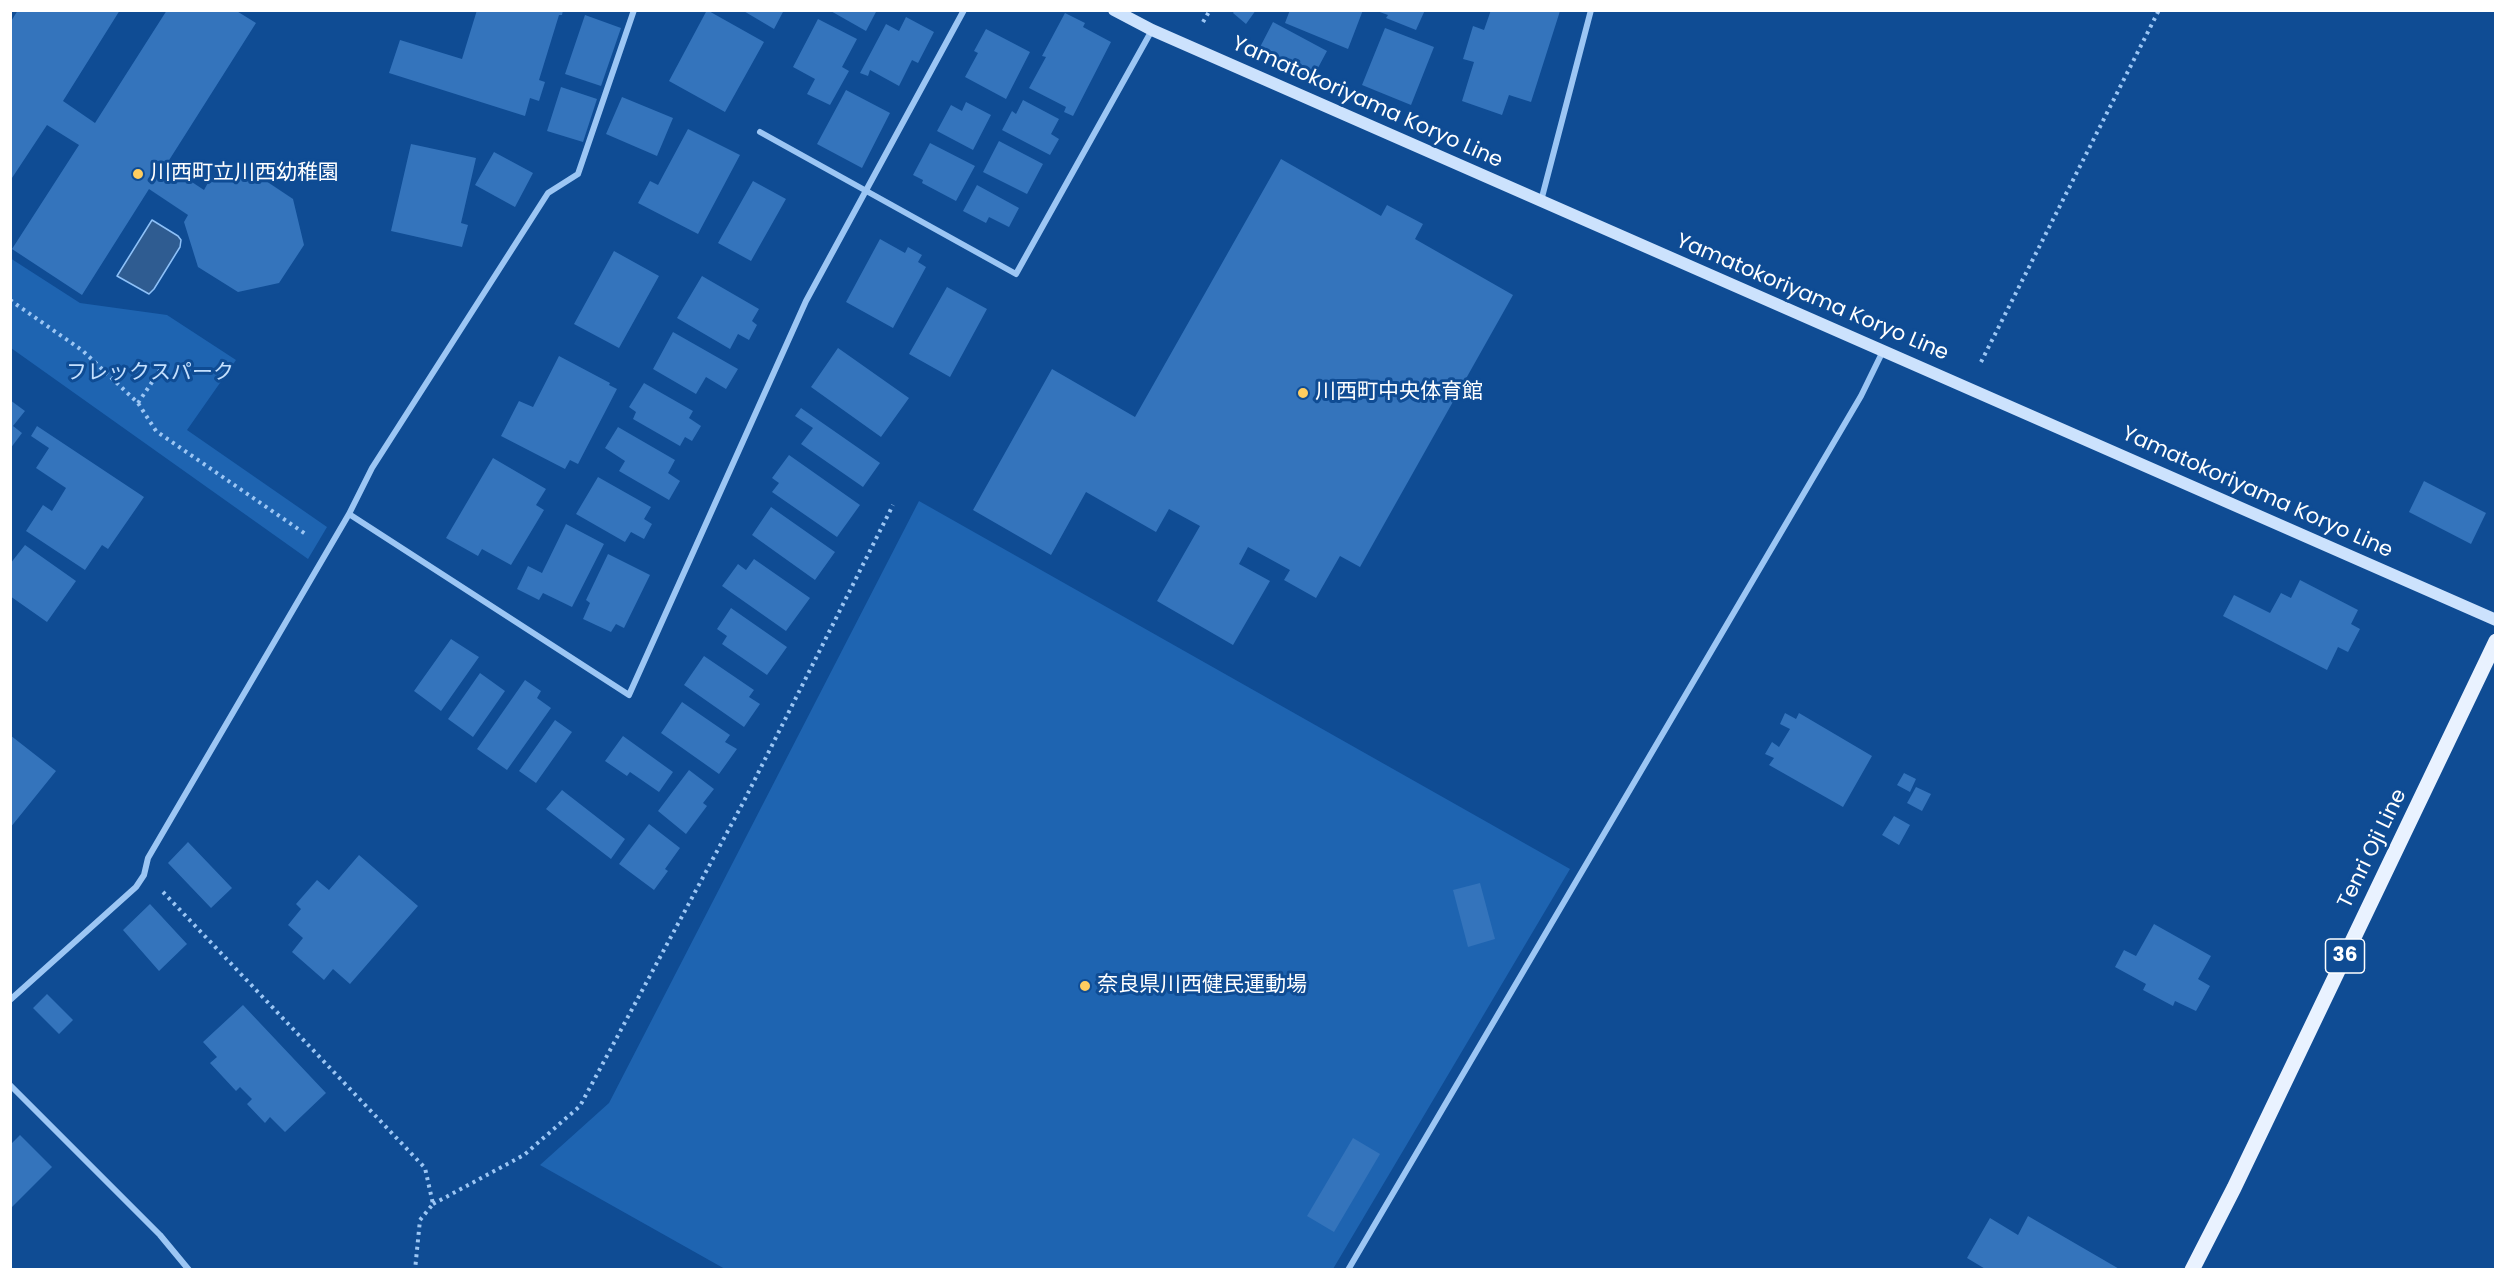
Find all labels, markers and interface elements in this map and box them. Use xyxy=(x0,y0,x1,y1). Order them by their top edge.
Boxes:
street label: Yamatokoriyama Koryo Line xyxy=(1228,32,1506,174)
place label: 川西町立川西幼稚園 xyxy=(150,161,339,187)
marker: 川西町立川西幼稚園 xyxy=(131,167,145,181)
street label: Yamatokoriyama Koryo Line xyxy=(1672,229,1952,367)
park label: フレックスパーク xyxy=(66,361,234,387)
place label: 川西町中央体育館 xyxy=(1315,380,1483,406)
marker: 川西町中央体育館 xyxy=(1296,386,1310,400)
street label: Yamatokoriyama Koryo Line xyxy=(2118,422,2396,564)
street label: Tenri Oji Line xyxy=(2333,785,2413,913)
road number: 36 xyxy=(2326,939,2364,973)
place label: 奈良県川西健民運動場 xyxy=(1097,973,1307,999)
marker: 奈良県川西健民運動場 xyxy=(1078,979,1092,993)

